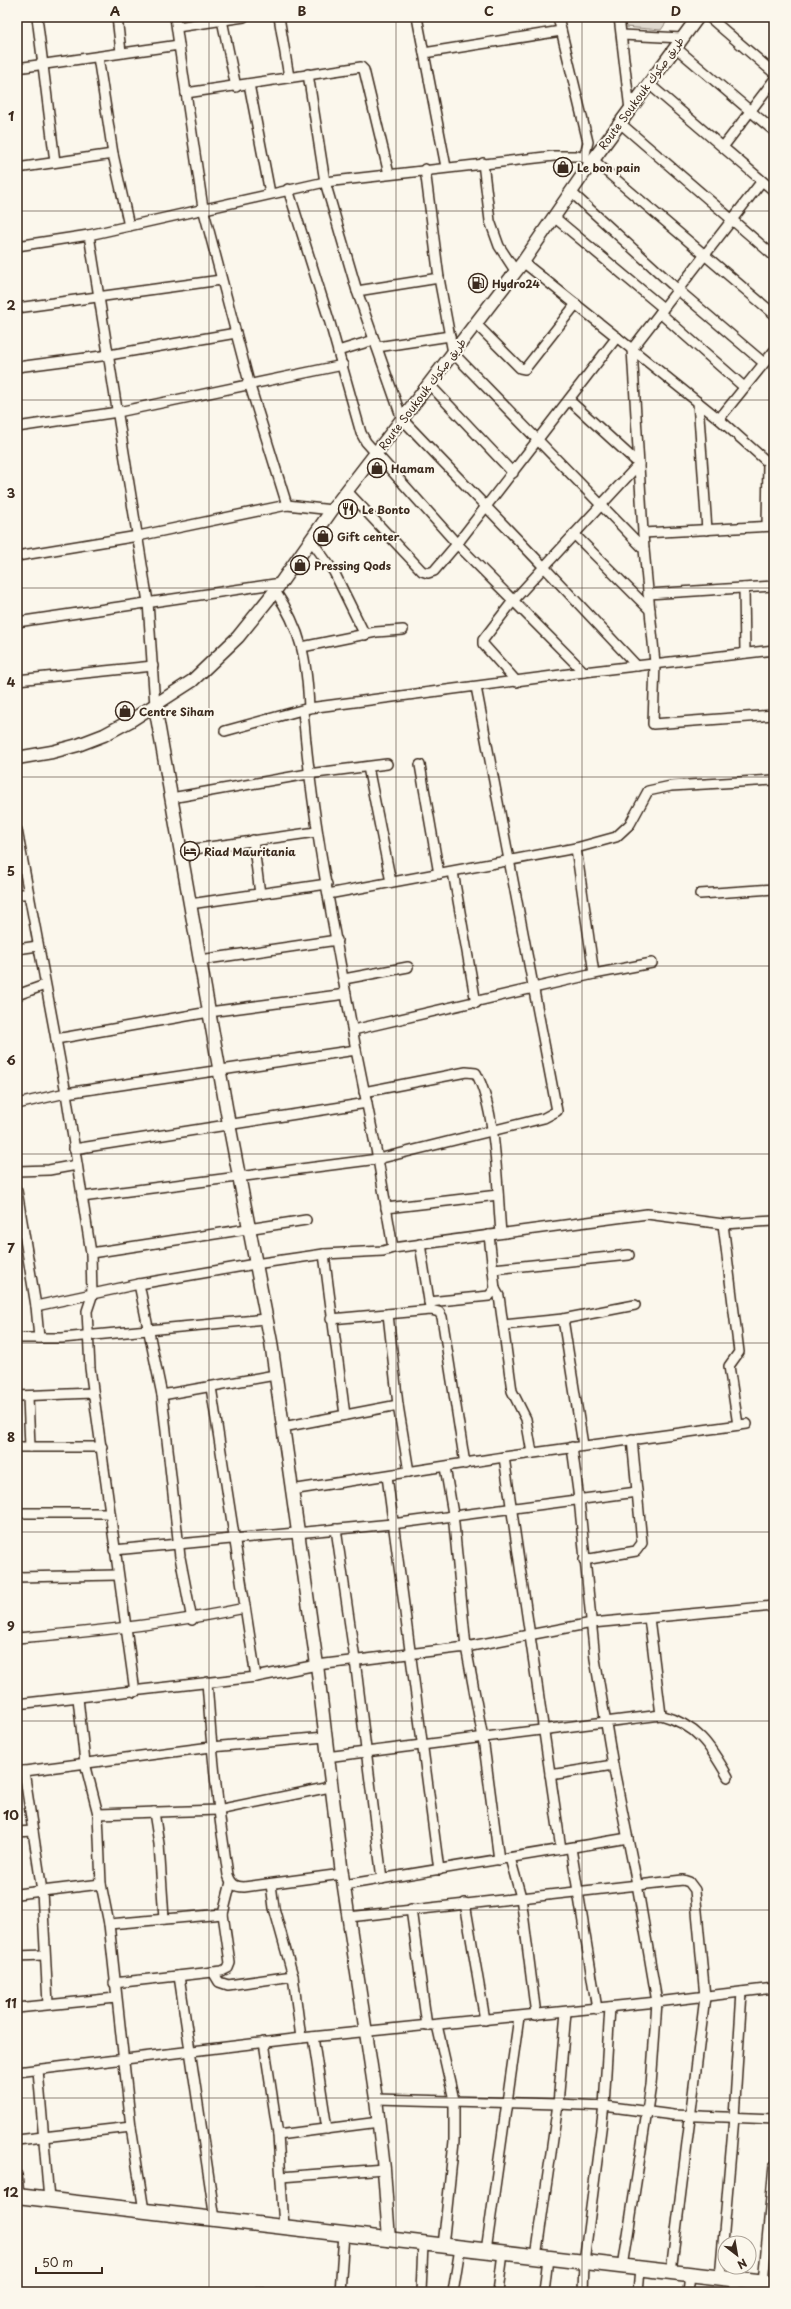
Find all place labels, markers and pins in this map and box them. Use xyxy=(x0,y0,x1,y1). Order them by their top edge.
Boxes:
shop icon: Le bon pain xyxy=(552,156,574,178)
place label: Le bon pain xyxy=(577,159,640,176)
fuel station icon: Hydro24 xyxy=(467,272,489,294)
place label: Hydro24 xyxy=(492,275,540,292)
shop icon: Hamam xyxy=(366,457,388,479)
place label: Hamam xyxy=(391,460,435,477)
restaurant icon: Le Bonto xyxy=(337,498,359,520)
place label: Le Bonto xyxy=(362,501,411,518)
shop icon: Gift center xyxy=(312,525,334,547)
place label: Gift center xyxy=(337,528,400,545)
shop icon: Pressing Qods xyxy=(289,554,311,576)
place label: Pressing Qods xyxy=(314,557,391,574)
shop icon: Centre Siham xyxy=(114,700,136,722)
place label: Centre Siham xyxy=(139,703,214,720)
hotel icon: Riad Mauritania xyxy=(179,840,201,862)
place label: Riad Mauritania xyxy=(204,843,296,860)

